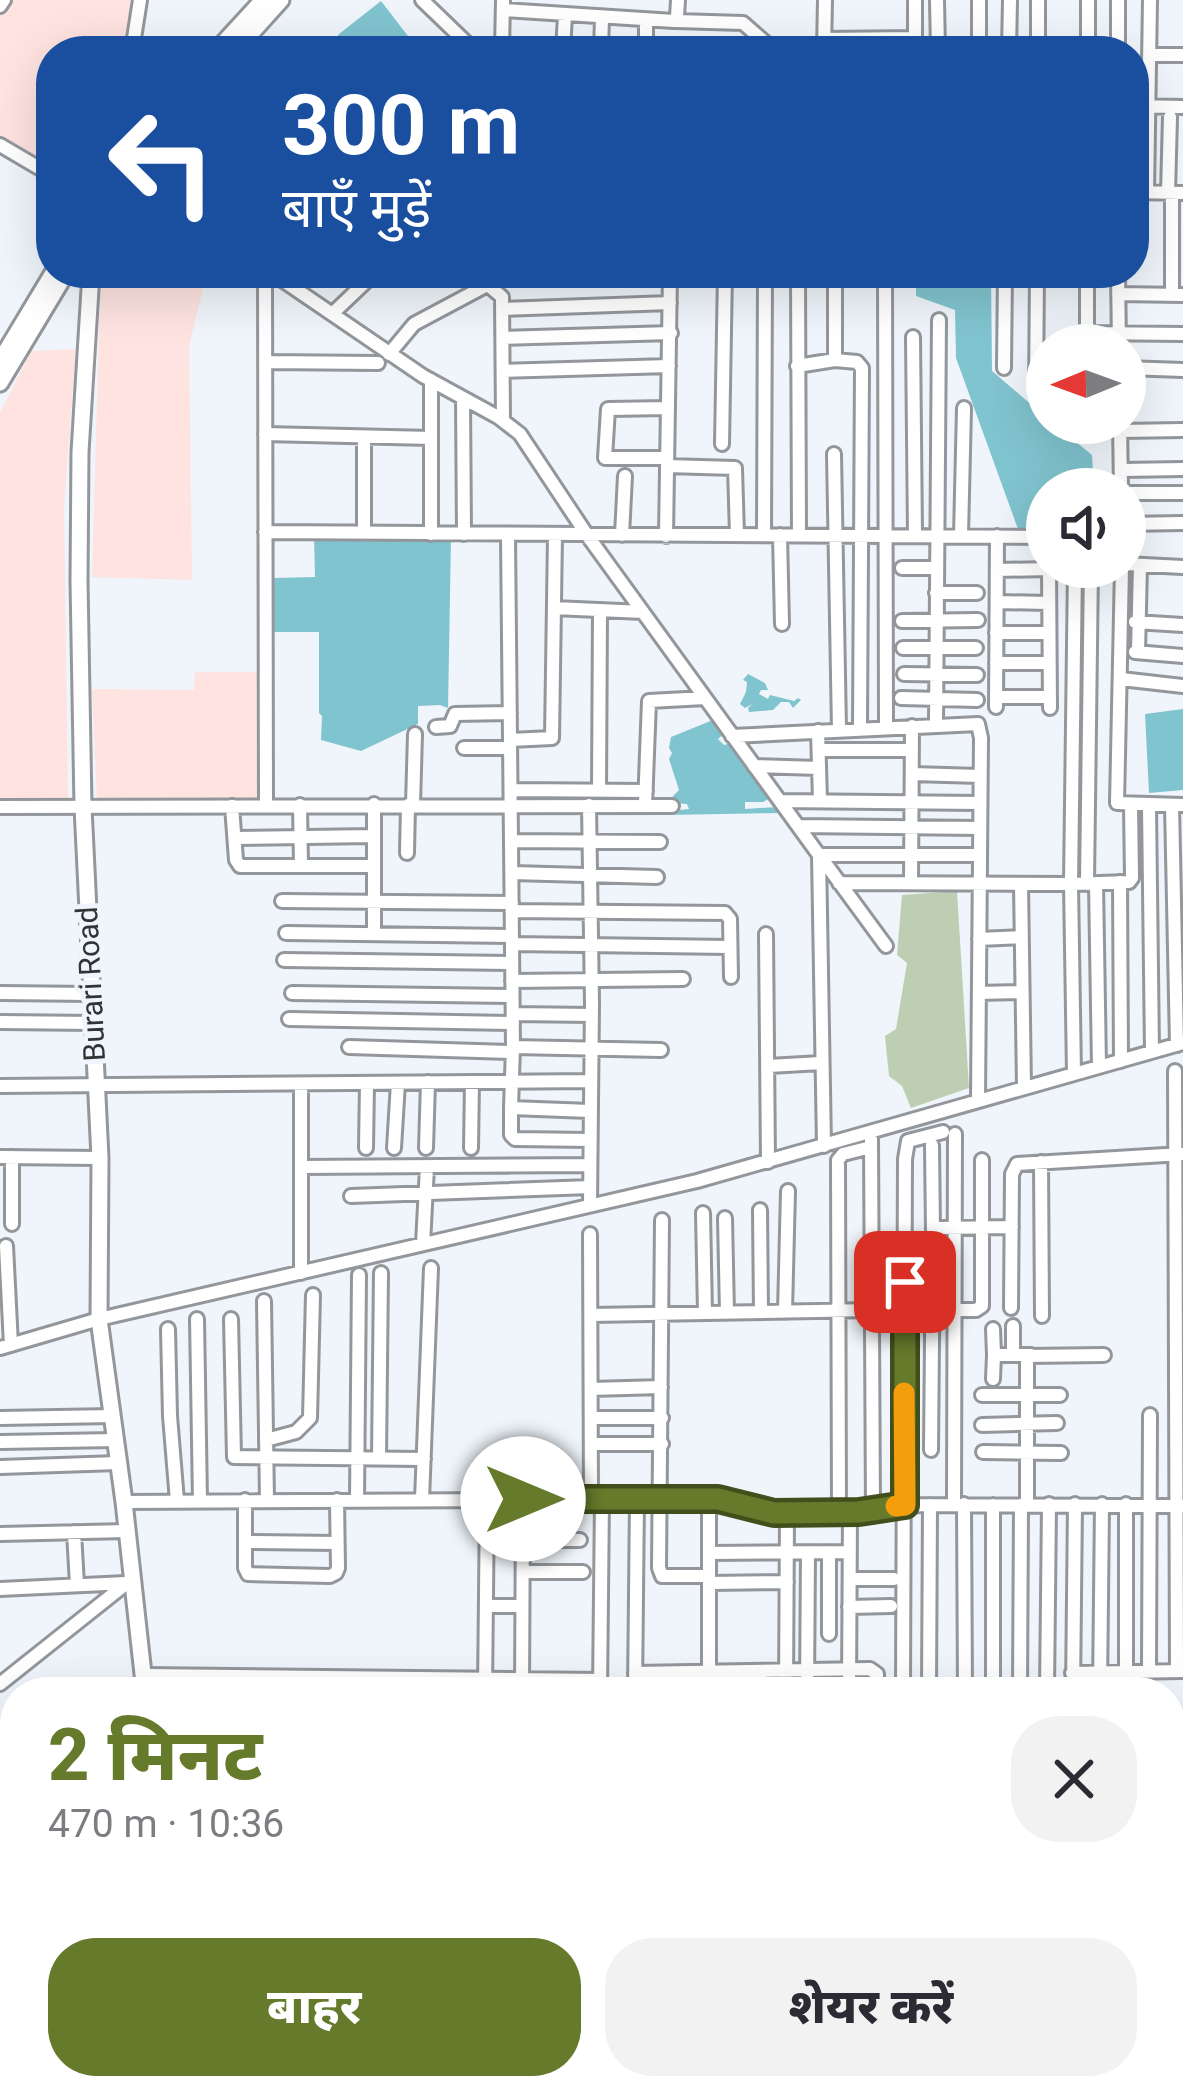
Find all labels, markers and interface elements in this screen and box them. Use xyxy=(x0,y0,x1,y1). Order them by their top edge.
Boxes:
text: 300 m xyxy=(282,76,520,175)
icon: left xyxy=(84,84,240,240)
text: बाएँ मुड़ें xyxy=(282,177,431,240)
north arrow xyxy=(1026,324,1146,444)
map controls xyxy=(1026,324,1146,588)
button: sound xyxy=(1026,468,1146,588)
street label: Burari Road xyxy=(69,906,112,1062)
pin xyxy=(854,1231,956,1333)
icon: arrive xyxy=(872,1249,938,1315)
position arrow xyxy=(460,1436,586,1562)
text: 2 मिनट xyxy=(48,1713,262,1798)
button: close xyxy=(1011,1716,1137,1842)
text: 470 m · 10:36 xyxy=(48,1801,284,1847)
button: बाहर xyxy=(48,1938,581,2076)
button: शेयर करें xyxy=(605,1938,1137,2076)

